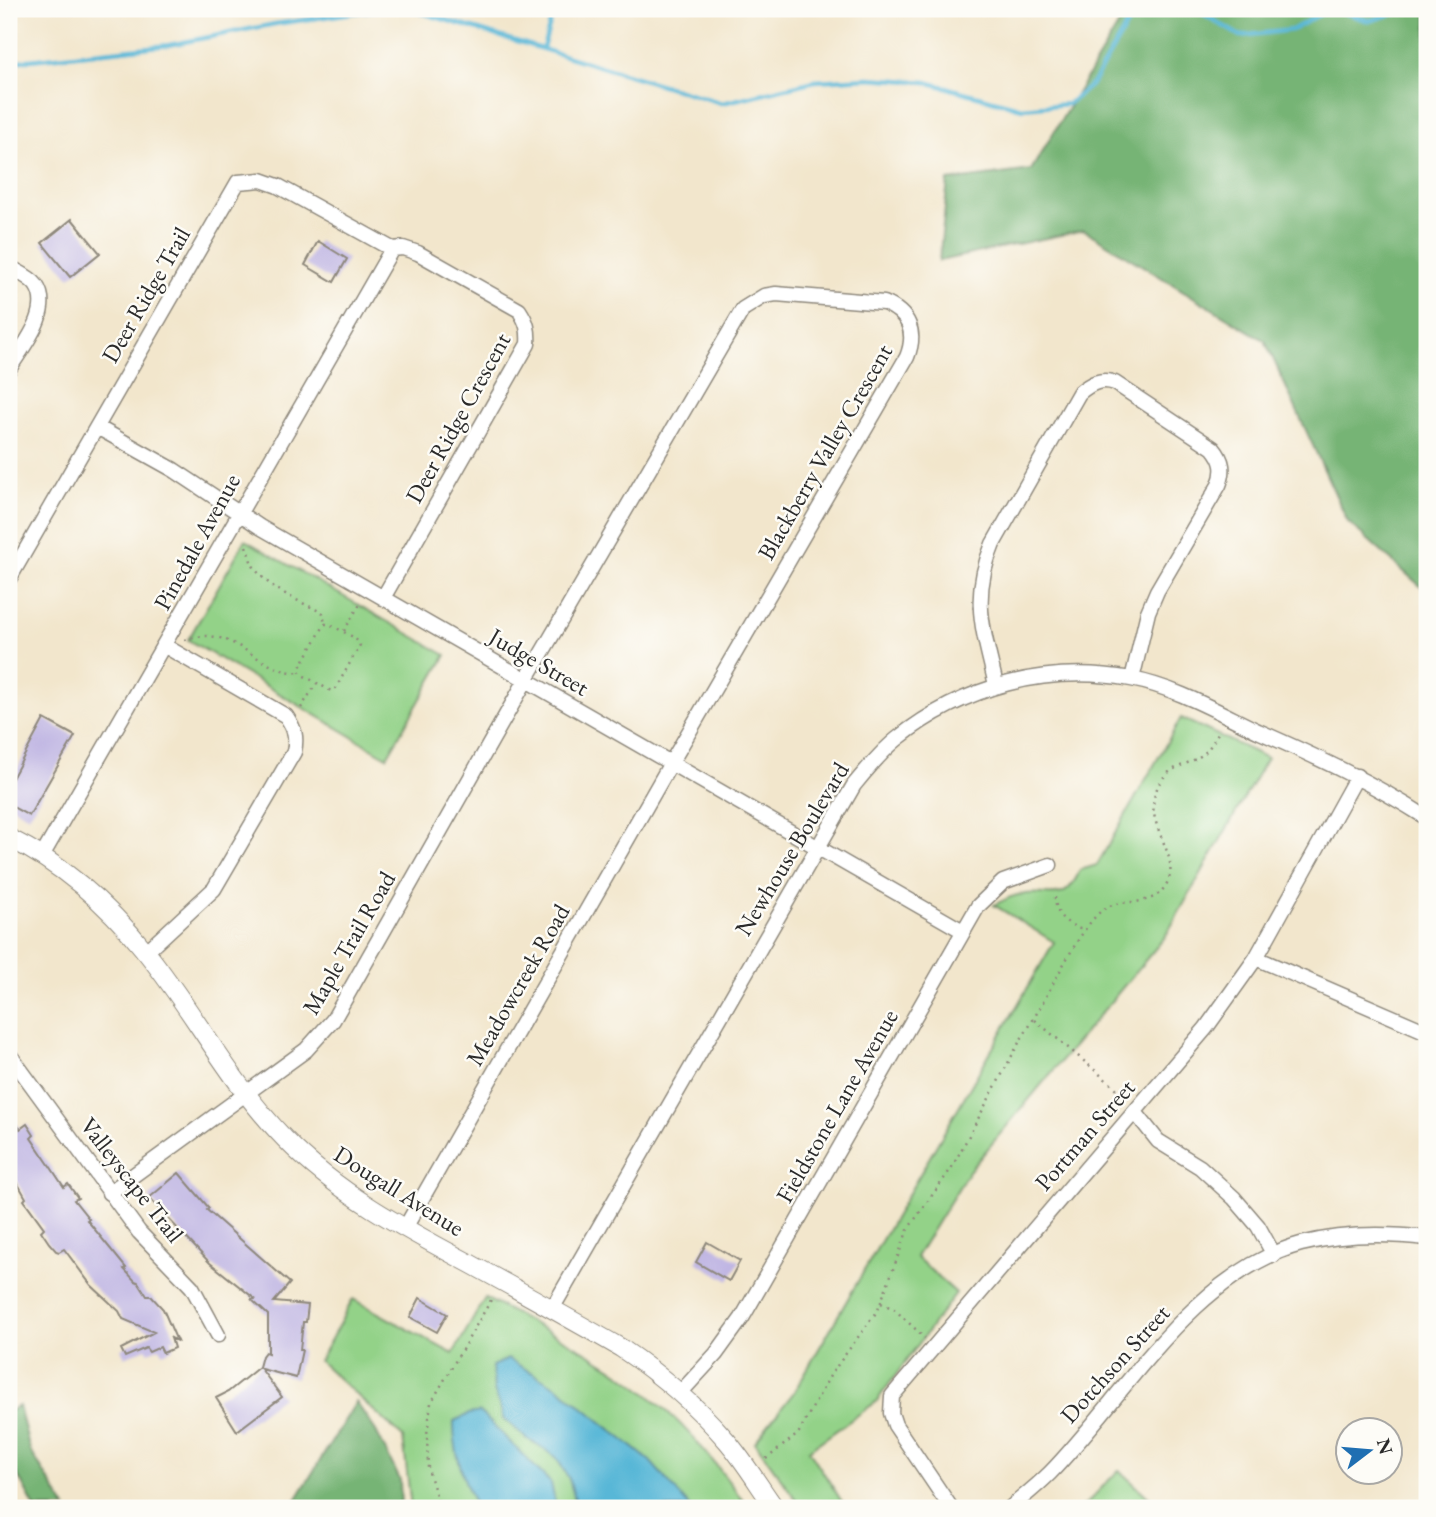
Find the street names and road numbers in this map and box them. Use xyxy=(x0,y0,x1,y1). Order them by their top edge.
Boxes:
street label: Deer Ridge Trail xyxy=(94,221,197,368)
street label: Deer Ridge Crescent xyxy=(398,327,517,508)
street label: Blackberry Valley Crescent xyxy=(750,338,899,565)
street label: Pinedale Avenue xyxy=(146,468,247,616)
street label: Judge Street xyxy=(482,620,595,703)
street label: Newhouse Boulevard xyxy=(727,755,856,941)
street label: Maple Trail Road xyxy=(295,865,403,1020)
street label: Meadowcreek Road xyxy=(459,898,577,1071)
street label: Fieldstone Lane Avenue xyxy=(768,1003,905,1208)
street label: Portman Street xyxy=(1028,1072,1142,1197)
street label: Valleyscape Trail xyxy=(74,1111,191,1249)
street label: Dougall Avenue xyxy=(328,1138,470,1243)
street label: Dotchson Street xyxy=(1053,1297,1176,1430)

